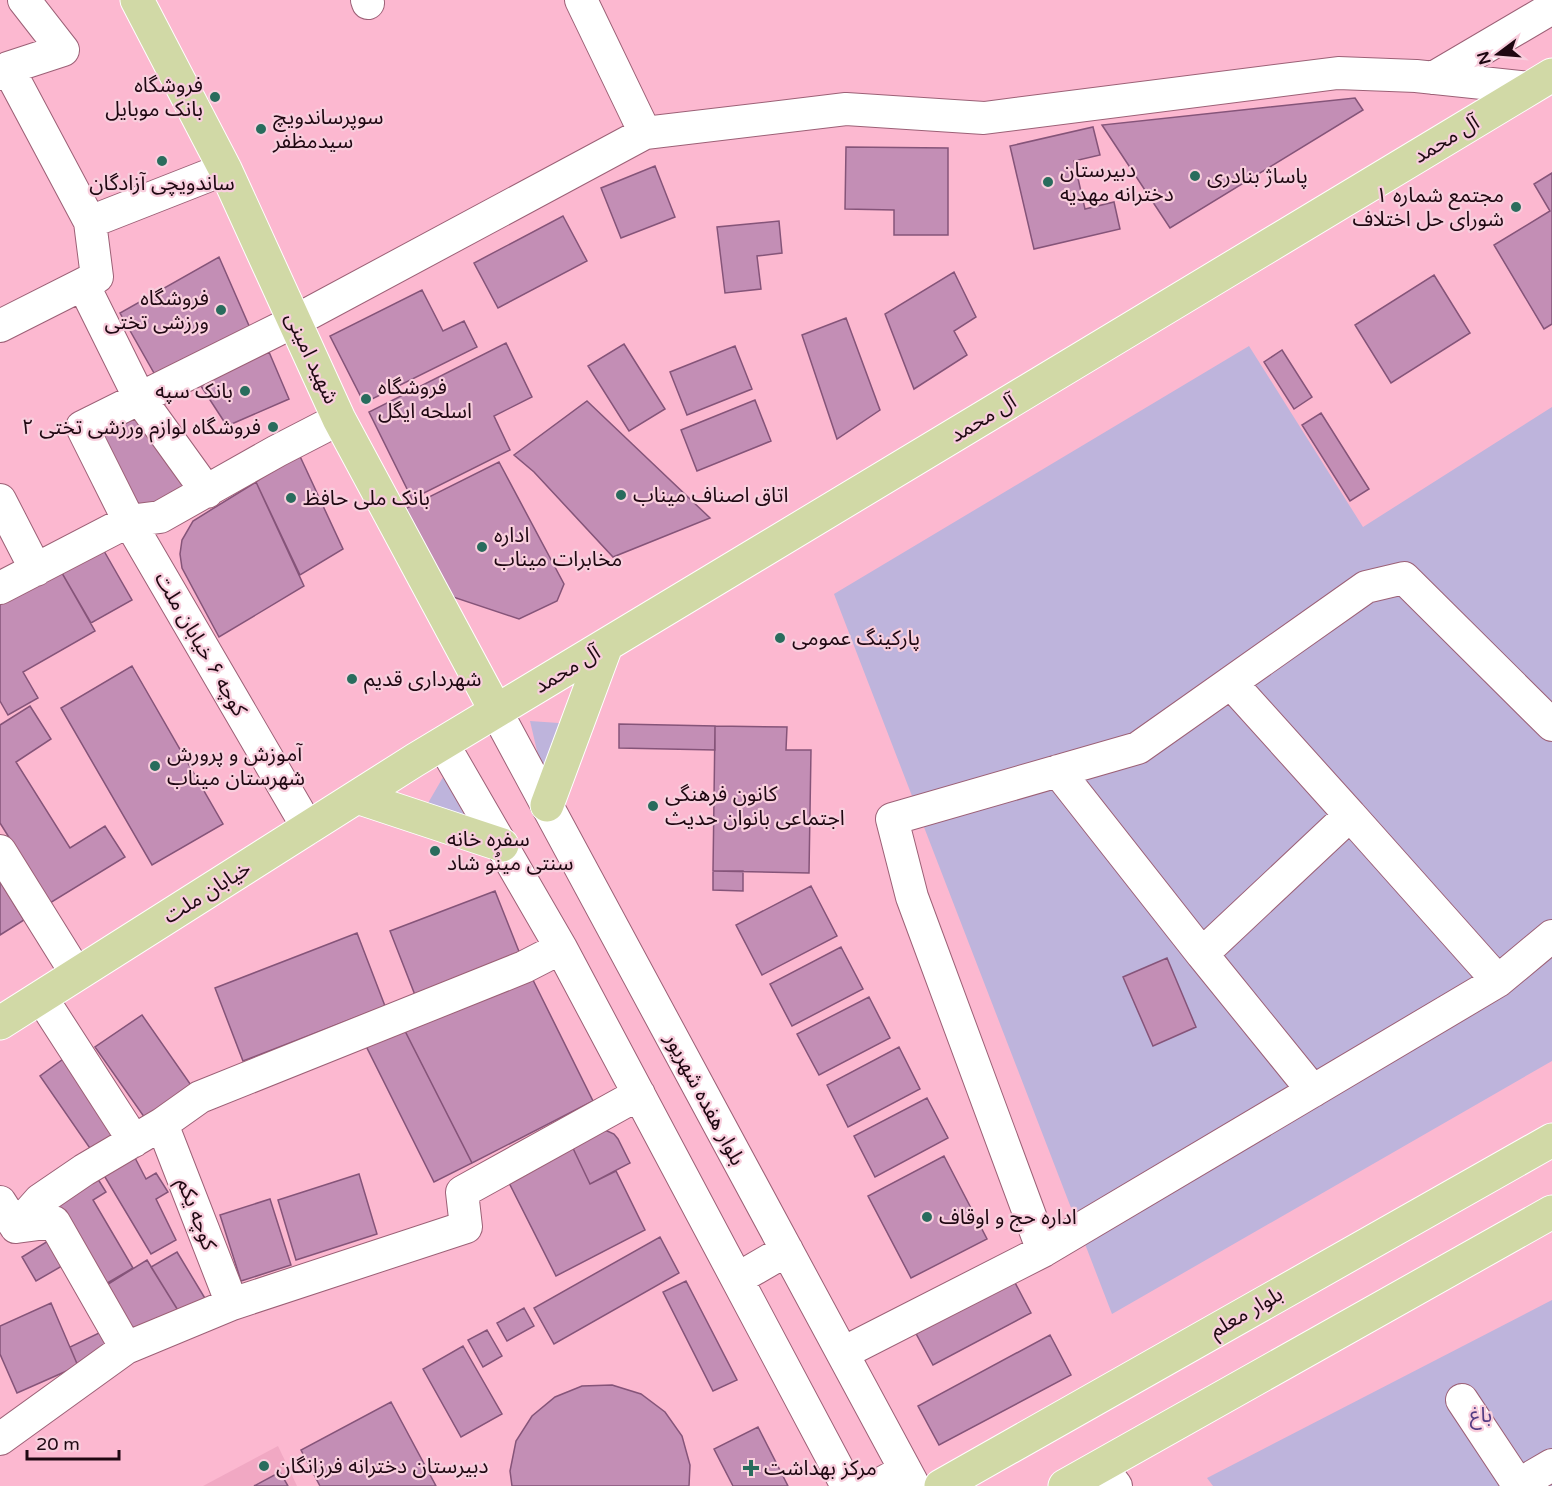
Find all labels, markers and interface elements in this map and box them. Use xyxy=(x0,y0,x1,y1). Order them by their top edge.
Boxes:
north arrow xyxy=(1468,24,1528,84)
text: N xyxy=(1473,49,1496,67)
place label: فروشگاه بانک موبایل xyxy=(105,73,203,122)
marker: فروشگاه بانک موبایل xyxy=(208,90,222,104)
place label: سوپرساندویچ سیدمظفر xyxy=(272,105,384,154)
street label: آل محمد xyxy=(1409,110,1485,169)
marker: سوپرساندویچ سیدمظفر xyxy=(254,122,268,136)
marker: ساندویچی آزادگان xyxy=(155,154,169,168)
place label: دبیرستان دخترانه مهدیه xyxy=(1060,158,1174,207)
place label: پاساژ بنادری xyxy=(1207,164,1308,189)
marker: پاساژ بنادری xyxy=(1188,169,1202,183)
place label: ساندویچی آزادگان xyxy=(89,171,235,196)
marker: دبیرستان دخترانه مهدیه xyxy=(1041,175,1055,189)
place label: مجتمع شماره ۱ شورای حل اختلاف xyxy=(1352,183,1504,232)
marker: مجتمع شماره ۱ شورای حل اختلاف xyxy=(1509,200,1523,214)
place label: فروشگاه ورزشی تختی xyxy=(105,286,209,335)
marker: فروشگاه ورزشی تختی xyxy=(214,303,228,317)
street label: شهید امینی xyxy=(279,308,344,408)
place label: فروشگاه اسلحه ایگل xyxy=(378,375,472,424)
place label: بانک سپه xyxy=(155,379,233,404)
marker: بانک سپه xyxy=(238,384,252,398)
street label: آل محمد xyxy=(946,389,1022,448)
marker: فروشگاه اسلحه ایگل xyxy=(359,392,373,406)
place label: فروشگاه لوازم ورزشی تختی ۲ xyxy=(22,415,261,443)
marker: فروشگاه لوازم ورزشی تختی ۲ xyxy=(266,420,280,434)
place label: اتاق اصناف میناب xyxy=(633,483,789,508)
place label: بانک ملی حافظ xyxy=(303,486,430,511)
marker: اتاق اصناف میناب xyxy=(614,488,628,502)
marker: بانک ملی حافظ xyxy=(284,491,298,505)
place label: اداره مخابرات میناب xyxy=(494,523,622,572)
marker: اداره مخابرات میناب xyxy=(475,540,489,554)
street label: کوچه ۶ خیابان ملت xyxy=(149,568,252,721)
place label: پارکینگ عمومی xyxy=(792,626,920,651)
marker: پارکینگ عمومی xyxy=(773,631,787,645)
street label: آل محمد xyxy=(530,640,606,699)
place label: شهرداری قدیم xyxy=(364,667,482,694)
marker: شهرداری قدیم xyxy=(345,672,359,686)
place label: آموزش و پرورش شهرستان میناب xyxy=(167,742,305,791)
marker: آموزش و پرورش شهرستان میناب xyxy=(148,759,162,773)
place label: کانون فرهنگی اجتماعی بانوان حدیث xyxy=(665,782,845,831)
marker: کانون فرهنگی اجتماعی بانوان حدیث xyxy=(646,799,660,813)
place label: سفره خانه سنتی مینُو شاد xyxy=(447,827,573,876)
marker: سفره خانه سنتی مینُو شاد xyxy=(428,844,442,858)
street label: خیابان ملت xyxy=(159,856,256,929)
street label: بلوار هفده شهریور xyxy=(659,1028,750,1170)
street label: کوچه یکم xyxy=(169,1175,222,1255)
place label: اداره حج و اوقاف xyxy=(939,1205,1077,1232)
marker: اداره حج و اوقاف xyxy=(920,1210,934,1224)
street label: بلوار معلم xyxy=(1205,1282,1288,1345)
park label: باغ xyxy=(1470,1403,1492,1430)
scale bar xyxy=(27,1423,118,1461)
text: 20 m xyxy=(36,1433,80,1455)
place label: دبیرستان دخترانه فرزانگان xyxy=(276,1454,488,1479)
place label: مرکز بهداشت xyxy=(764,1456,877,1481)
marker: دبیرستان دخترانه فرزانگان xyxy=(257,1459,271,1473)
marker: مرکز بهداشت xyxy=(742,1459,760,1477)

